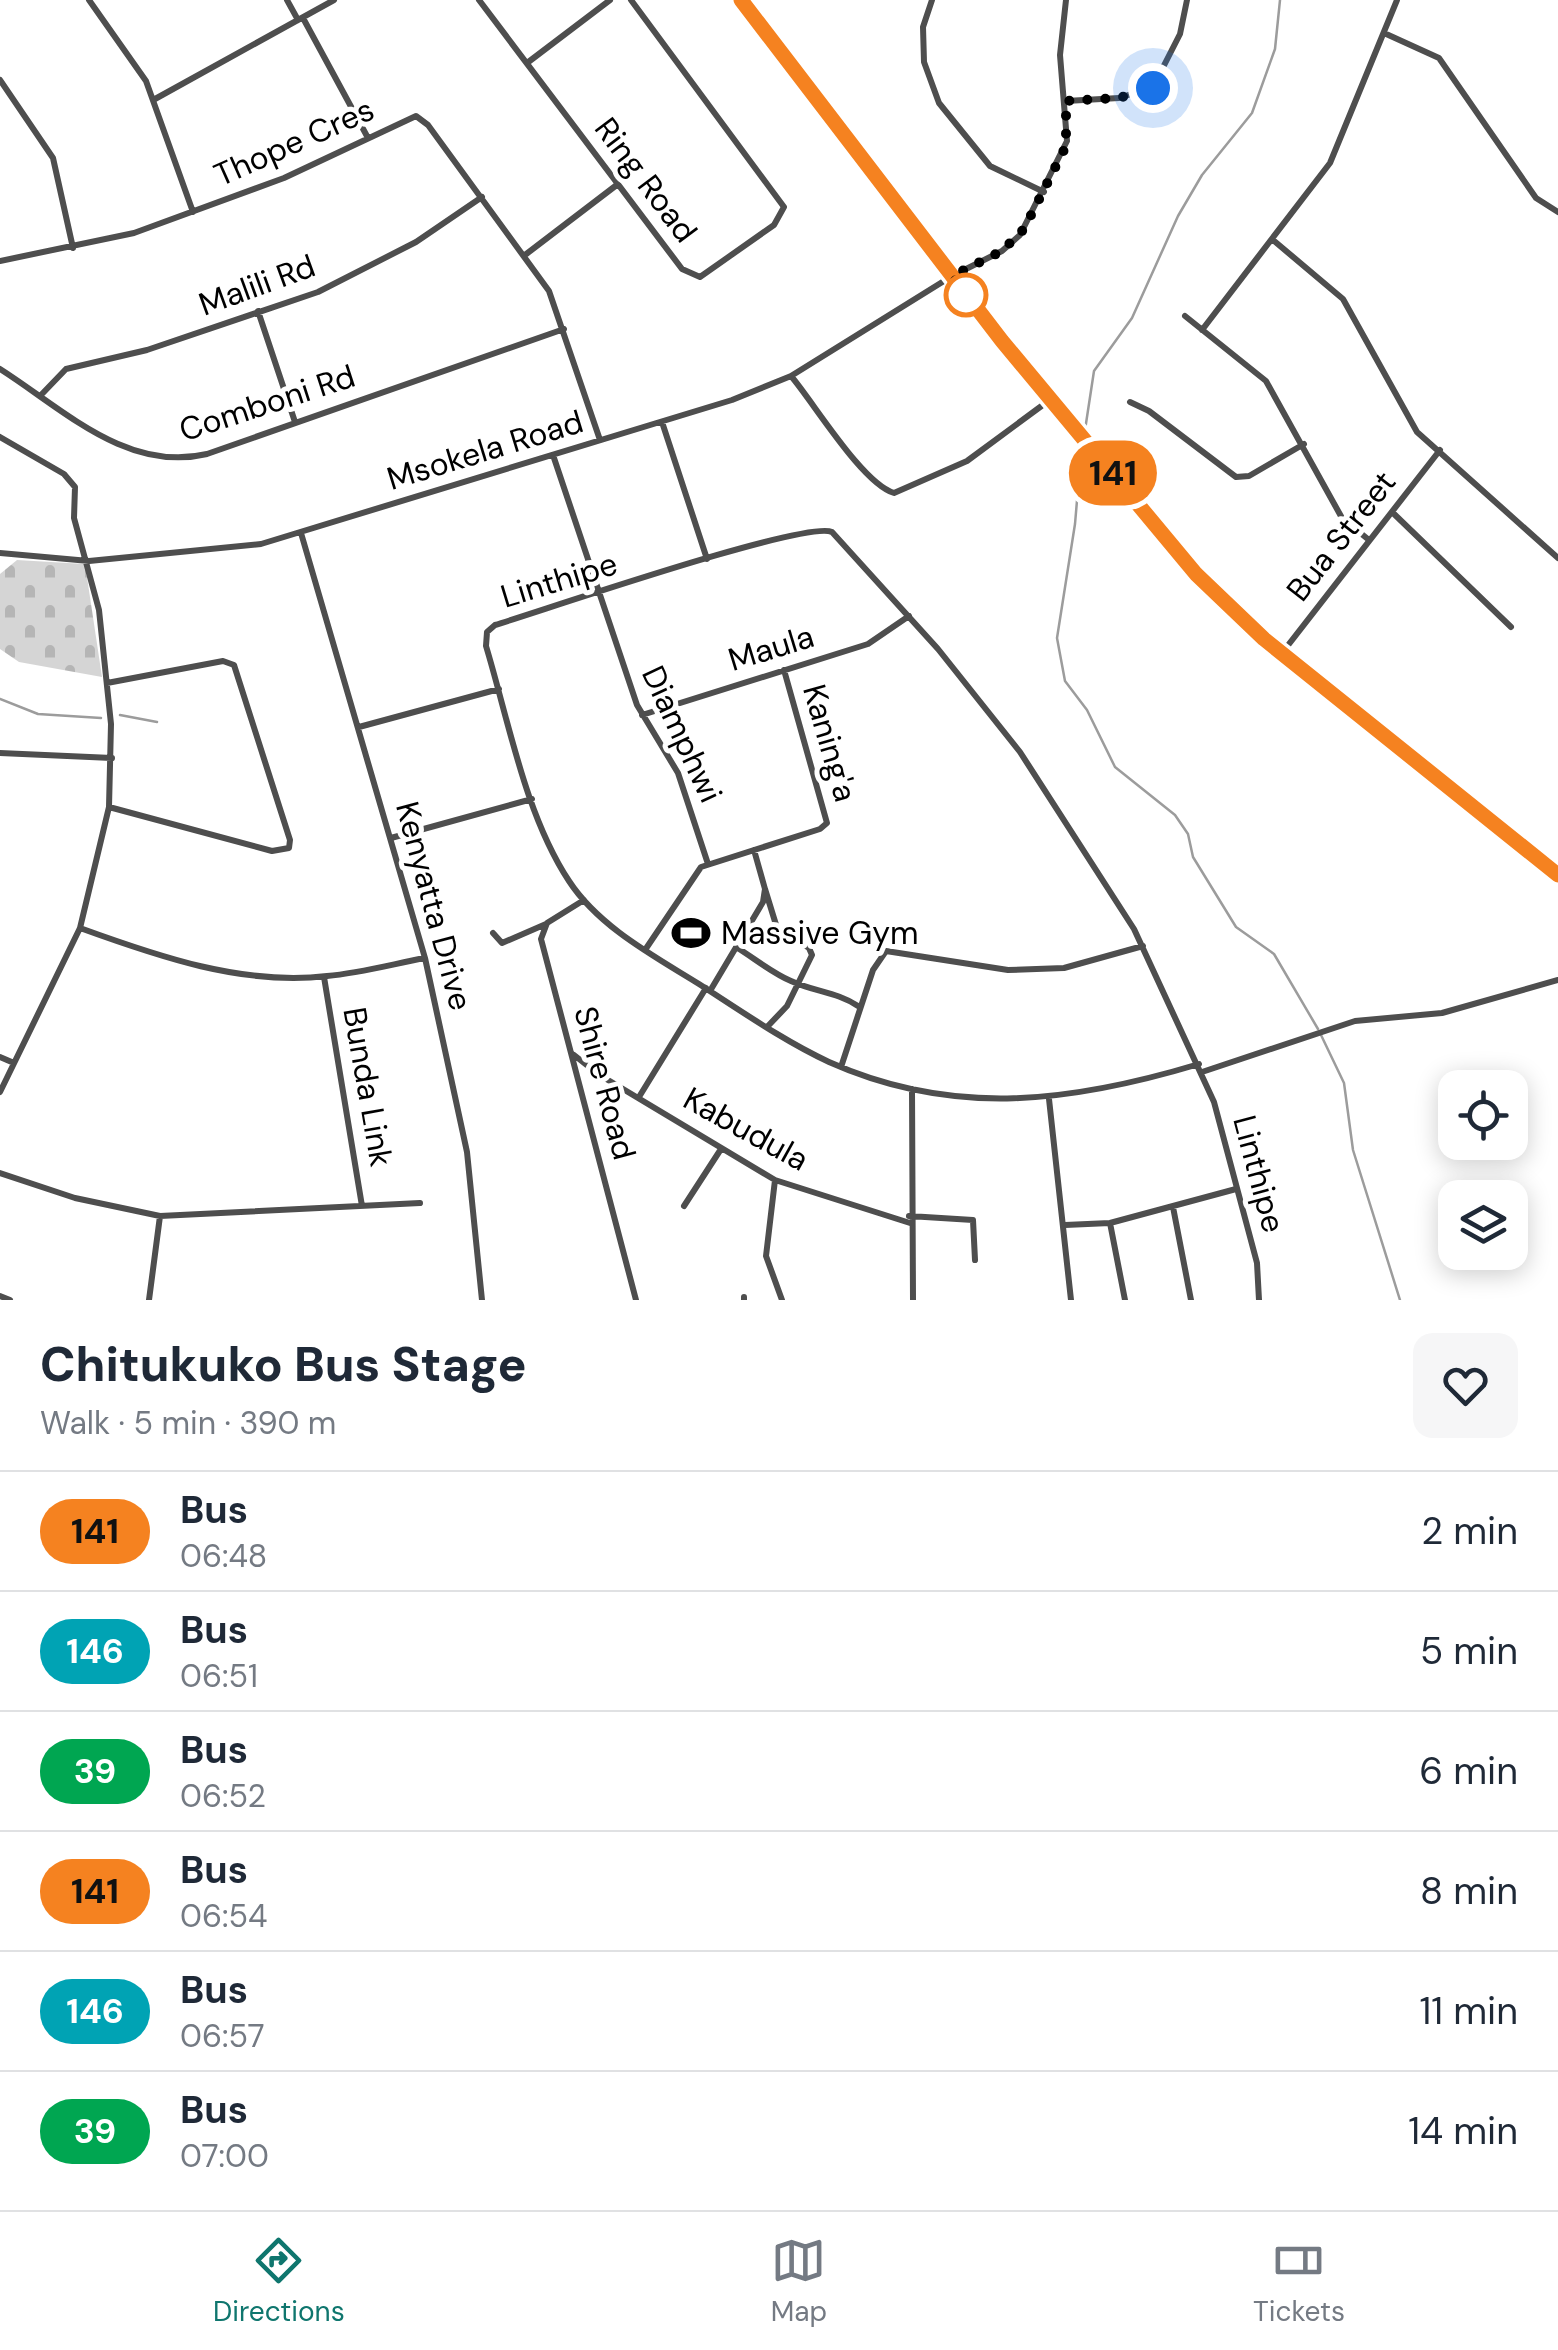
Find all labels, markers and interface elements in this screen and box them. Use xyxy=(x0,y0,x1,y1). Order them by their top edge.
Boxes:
your location xyxy=(1128,63,1178,113)
street label: Thope Cres xyxy=(208,88,380,196)
street label: Ring Road xyxy=(585,109,707,251)
street label: Malili Rd xyxy=(193,245,321,325)
unlabelled marker xyxy=(945,274,987,316)
street label: Comboni Rd xyxy=(174,355,360,451)
street label: Msokela Road xyxy=(382,400,588,500)
line badge: 141 xyxy=(1056,440,1170,506)
text: 141 xyxy=(1089,450,1137,496)
street label: Bua Street xyxy=(1277,462,1405,610)
street label: Linthipe xyxy=(496,542,622,618)
street label: Maula xyxy=(723,615,819,681)
street label: Diamphwi xyxy=(632,659,732,809)
street label: Kaning'a xyxy=(793,679,867,807)
street label: Kenyatta Drive xyxy=(386,797,482,1015)
sports icon: Massive Gym xyxy=(670,912,712,954)
place label: Massive Gym xyxy=(721,912,918,954)
street label: Shire Road xyxy=(564,1002,646,1164)
street label: Bunda Link xyxy=(333,1004,403,1170)
map controls xyxy=(1438,1070,1528,1270)
button: locate xyxy=(1438,1070,1528,1160)
street label: Kabudula xyxy=(676,1077,816,1181)
street label: Linthipe xyxy=(1223,1111,1295,1237)
button: layers xyxy=(1438,1180,1528,1270)
text: Chitukuko Bus Stage xyxy=(40,1333,527,1396)
button: heart xyxy=(1413,1333,1518,1438)
text: Walk · 5 min · 390 m xyxy=(40,1402,336,1444)
text: Bus xyxy=(180,1485,248,1535)
text: 2 min xyxy=(1421,1506,1518,1556)
text: 141 xyxy=(71,1508,119,1554)
text: 06:48 xyxy=(180,1535,267,1577)
text: Bus xyxy=(180,1605,248,1655)
text: 5 min xyxy=(1420,1626,1518,1676)
text: 146 xyxy=(66,1628,124,1674)
text: 06:51 xyxy=(180,1655,258,1697)
text: Bus xyxy=(180,1725,248,1775)
text: 6 min xyxy=(1419,1746,1518,1796)
text: 39 xyxy=(74,1748,116,1794)
text: 06:52 xyxy=(180,1775,266,1817)
text: Bus xyxy=(180,1845,248,1895)
text: 8 min xyxy=(1420,1866,1518,1916)
text: 141 xyxy=(71,1868,119,1914)
text: 06:54 xyxy=(180,1895,267,1937)
text: Bus xyxy=(180,1965,248,2015)
text: 11 min xyxy=(1419,1986,1518,2036)
text: 146 xyxy=(66,1988,124,2034)
text: 06:57 xyxy=(180,2015,265,2057)
text: Bus xyxy=(180,2085,248,2135)
text: 14 min xyxy=(1408,2106,1518,2156)
text: 39 xyxy=(74,2108,116,2154)
text: 07:00 xyxy=(180,2135,269,2177)
tab: Directions xyxy=(213,2233,345,2330)
tab: Map xyxy=(771,2233,827,2330)
tab: Tickets xyxy=(1253,2233,1345,2330)

